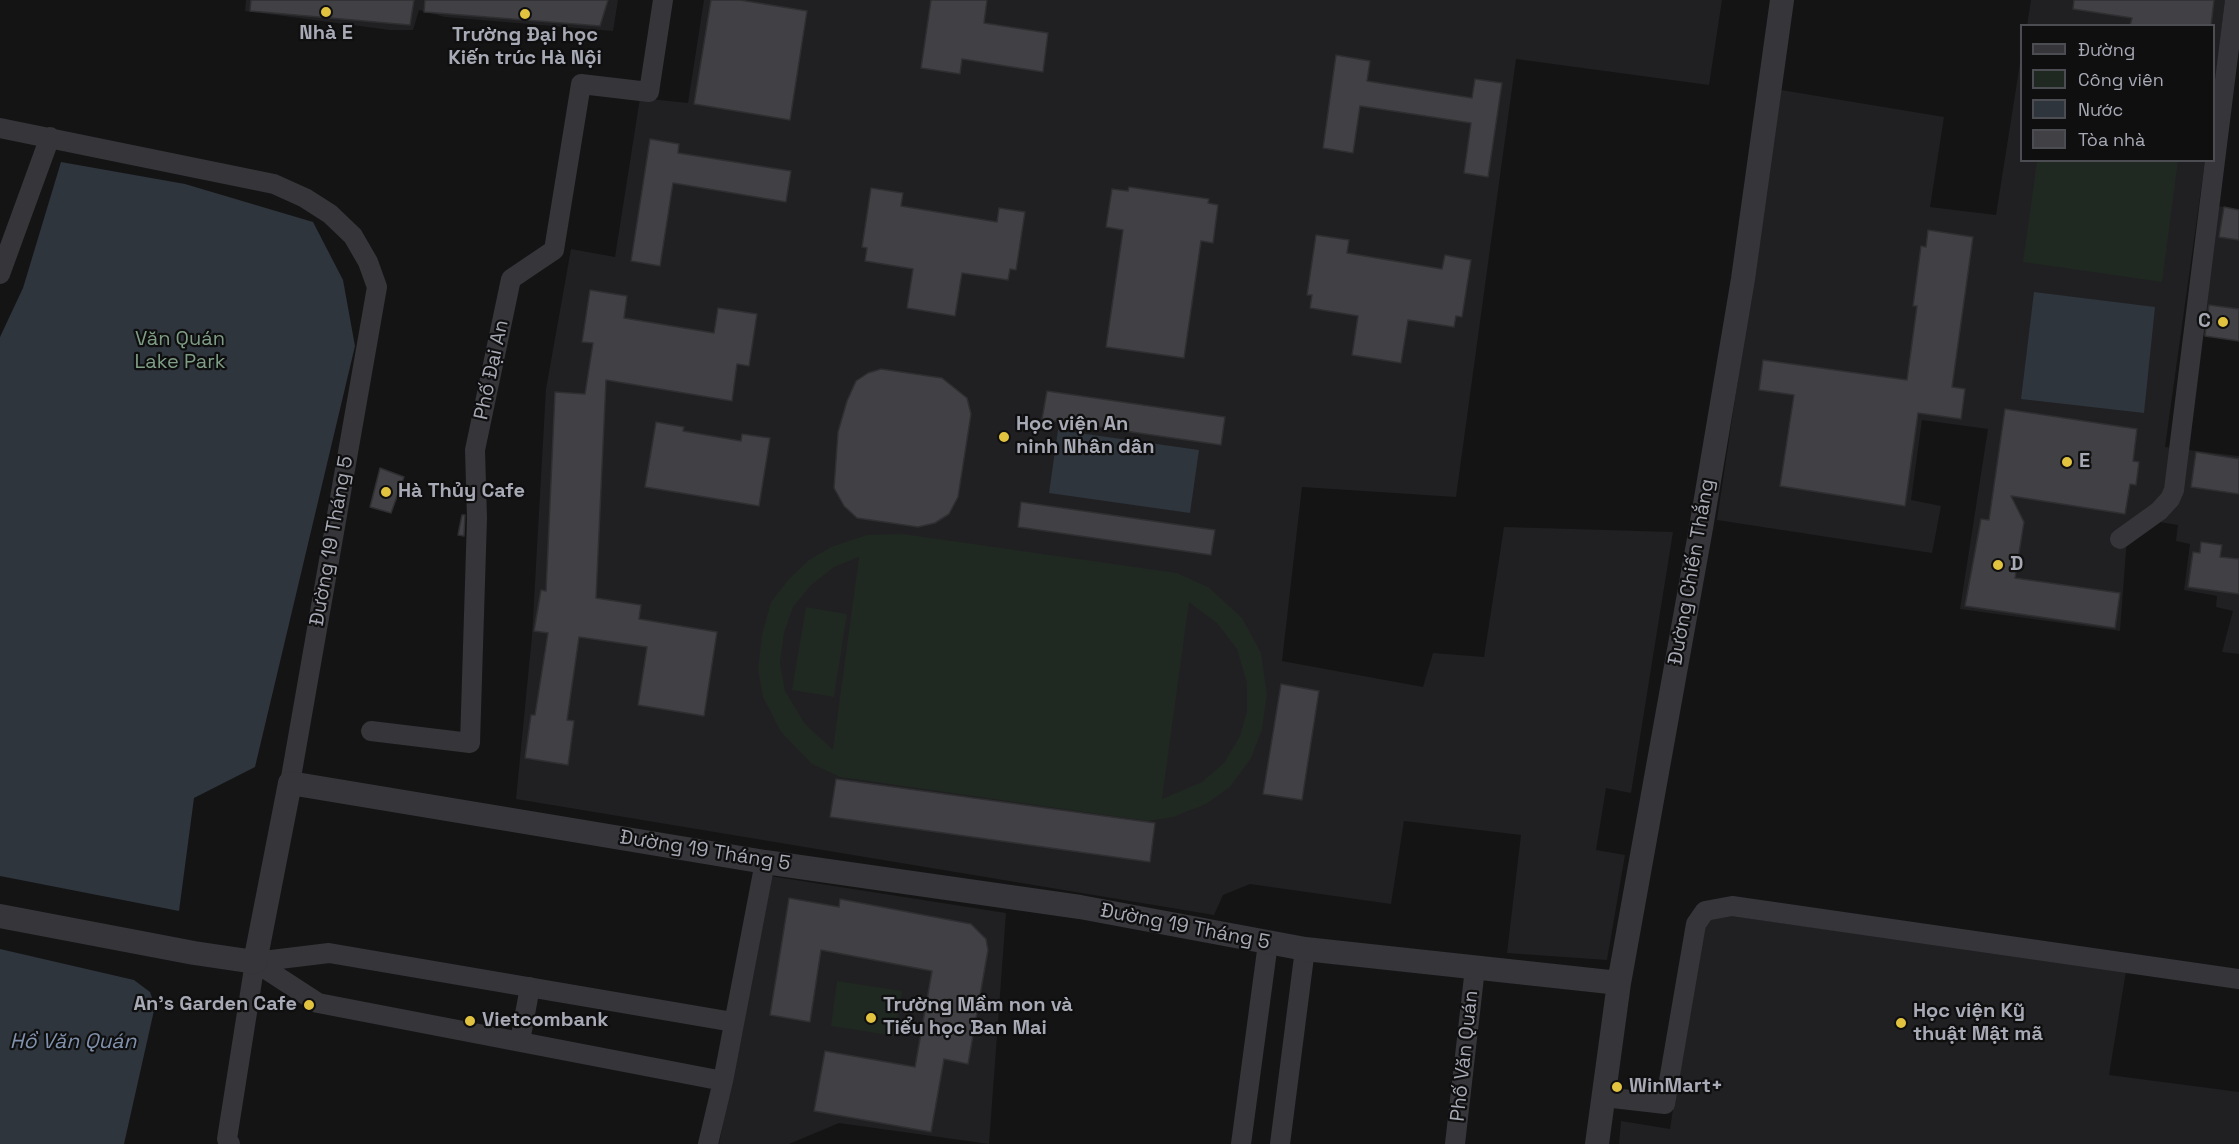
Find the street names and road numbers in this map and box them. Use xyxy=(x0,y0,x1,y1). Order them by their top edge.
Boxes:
street label: Phố Đại An xyxy=(470,318,514,422)
street label: Đường 19 Tháng 5 xyxy=(305,454,359,628)
street label: Đường Chiến Thắng xyxy=(1664,477,1720,667)
street label: Đường 19 Tháng 5 xyxy=(618,826,792,876)
street label: Đường 19 Tháng 5 xyxy=(1098,899,1272,955)
street label: Phố Văn Quán xyxy=(1446,989,1484,1123)

